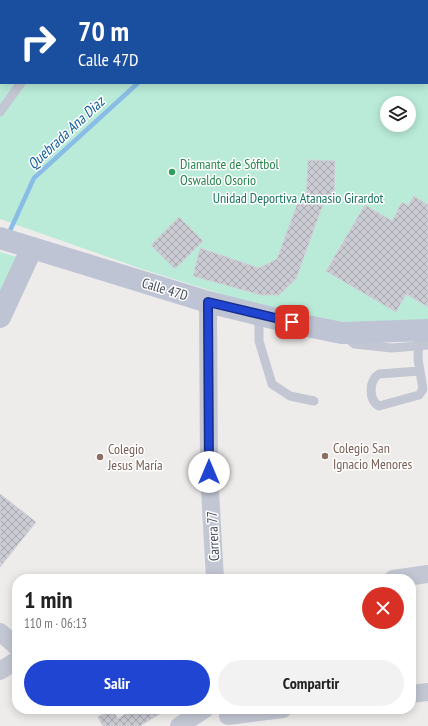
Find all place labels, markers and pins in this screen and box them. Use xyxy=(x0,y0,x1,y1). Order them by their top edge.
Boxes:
place label: Diamante de Sóftbol Oswaldo Osorio xyxy=(180,155,279,189)
marker: Diamante de Sóftbol Oswaldo Osorio xyxy=(167,167,177,177)
pin xyxy=(275,305,309,339)
place label: Colegio San Ignacio Menores xyxy=(333,439,413,473)
place label: Colegio Jesus María xyxy=(107,440,163,474)
marker: Colegio San Ignacio Menores xyxy=(320,451,330,461)
marker: Colegio Jesus María xyxy=(95,452,105,462)

